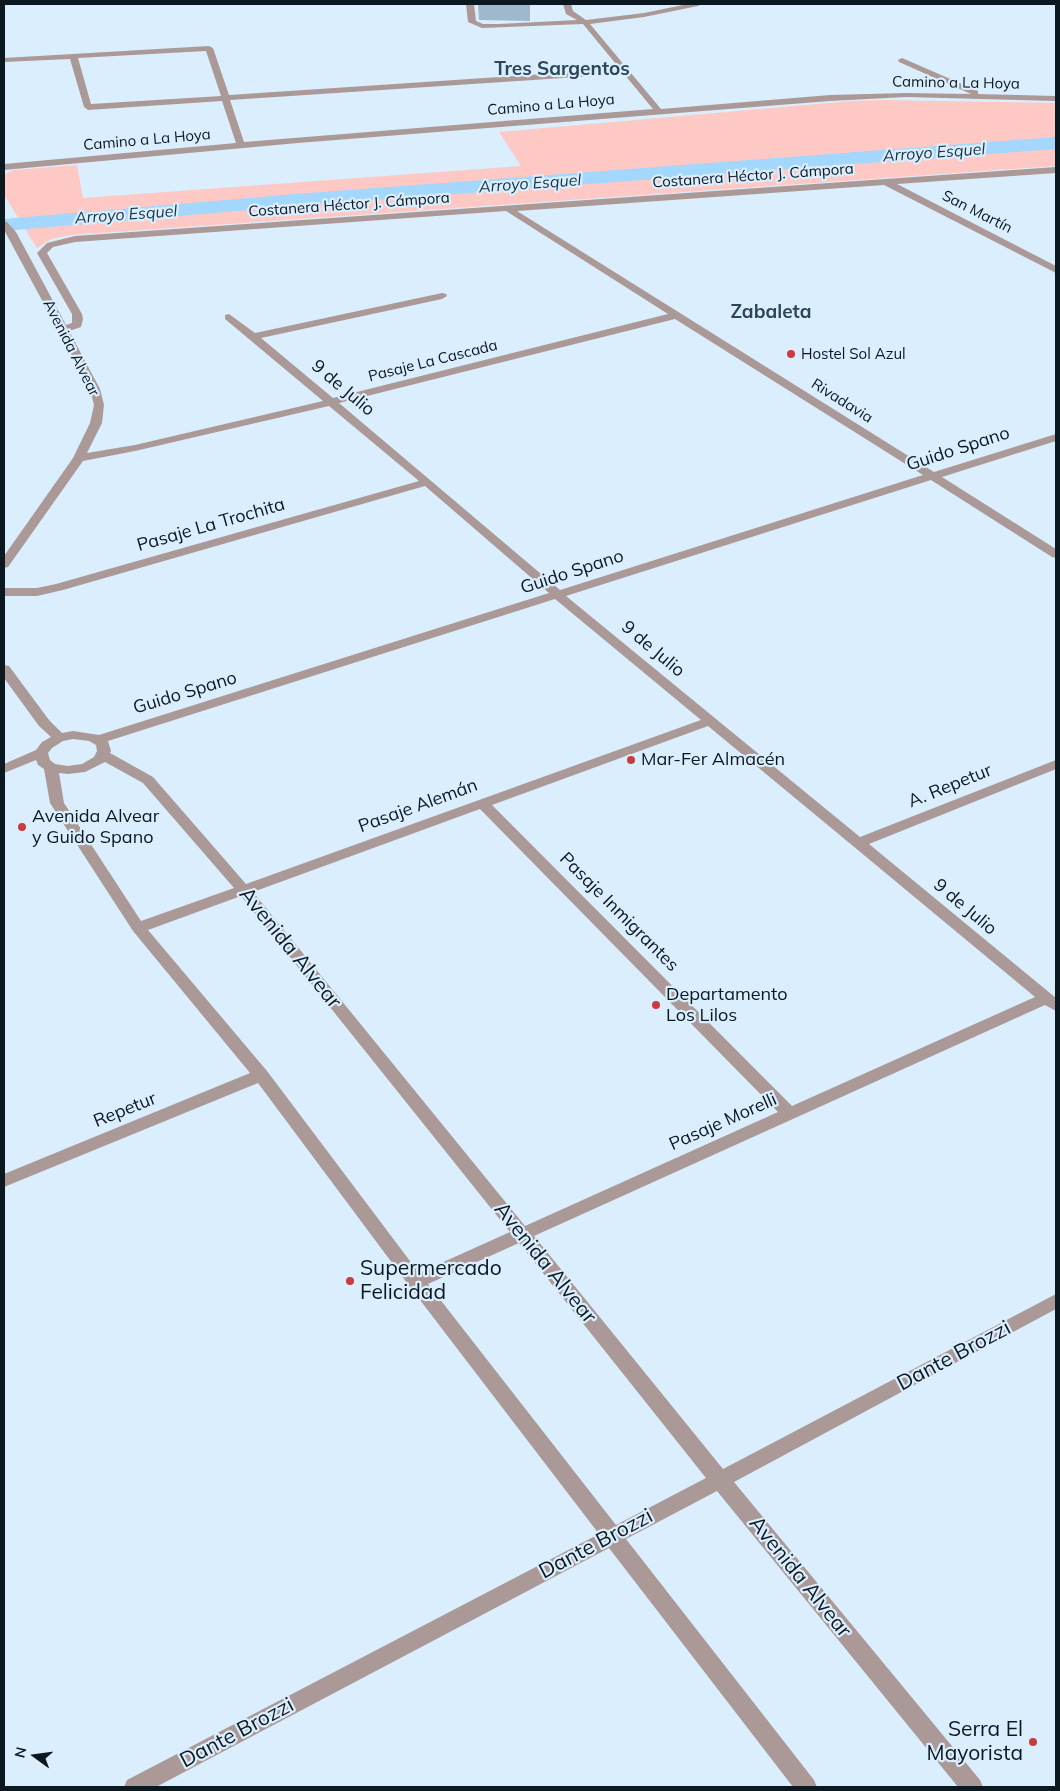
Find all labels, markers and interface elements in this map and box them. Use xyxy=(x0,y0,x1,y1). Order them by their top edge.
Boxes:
district label: Tres Sargentos xyxy=(494,58,630,80)
street label: Camino a La Hoya xyxy=(892,73,1020,93)
street label: Camino a La Hoya xyxy=(487,90,615,120)
street label: Camino a La Hoya xyxy=(83,125,211,155)
water label: Arroyo Esquel xyxy=(882,140,986,166)
street label: Costanera Héctor J. Cámpora xyxy=(652,160,854,192)
water label: Arroyo Esquel xyxy=(478,171,582,197)
street label: San Martín xyxy=(939,187,1015,237)
street label: Costanera Héctor J. Cámpora xyxy=(248,189,450,221)
water label: Arroyo Esquel xyxy=(74,202,178,228)
street label: Avenida Alvear xyxy=(39,297,103,399)
district label: Zabaleta xyxy=(730,301,812,323)
street label: Pasaje La Cascada xyxy=(367,336,499,386)
place label: Hostel Sol Azul xyxy=(801,345,906,363)
marker: Hostel Sol Azul xyxy=(785,348,797,360)
street label: 9 de Julio xyxy=(307,355,379,421)
street label: Rivadavia xyxy=(808,375,876,427)
street label: Guido Spano xyxy=(904,422,1012,476)
street label: Pasaje La Trochita xyxy=(135,494,287,556)
street label: Guido Spano xyxy=(518,545,626,599)
street label: 9 de Julio xyxy=(617,616,689,682)
street label: Guido Spano xyxy=(131,667,239,719)
place label: Mar-Fer Almacén xyxy=(641,749,785,771)
marker: Mar-Fer Almacén xyxy=(625,754,637,766)
street label: A. Repetur xyxy=(905,759,995,813)
street label: Pasaje Alemán xyxy=(356,774,480,838)
place label: Avenida Alvear y Guido Spano xyxy=(32,806,159,849)
marker: Avenida Alvear y Guido Spano xyxy=(16,821,28,833)
street label: Pasaje Inmigrantes xyxy=(555,848,683,976)
street label: 9 de Julio xyxy=(929,874,1001,940)
street label: Avenida Alvear xyxy=(234,882,346,1014)
place label: Departamento Los Lilos xyxy=(666,984,788,1026)
marker: Departamento Los Lilos xyxy=(650,999,662,1011)
street label: Repetur xyxy=(90,1088,160,1132)
street label: Pasaje Morelli xyxy=(666,1089,780,1155)
street label: Avenida Alvear xyxy=(489,1197,601,1329)
place label: Supermercado Felicidad xyxy=(360,1256,502,1306)
marker: Supermercado Felicidad xyxy=(344,1275,356,1287)
street label: Dante Brozzi xyxy=(893,1315,1015,1397)
street label: Dante Brozzi xyxy=(535,1503,657,1585)
street label: Avenida Alvear xyxy=(744,1511,856,1643)
street label: Dante Brozzi xyxy=(176,1692,298,1774)
place label: Serra El Mayorista xyxy=(927,1717,1023,1767)
north arrow xyxy=(10,1731,60,1781)
marker: Serra El Mayorista xyxy=(1027,1736,1039,1748)
text: N xyxy=(10,1745,30,1760)

